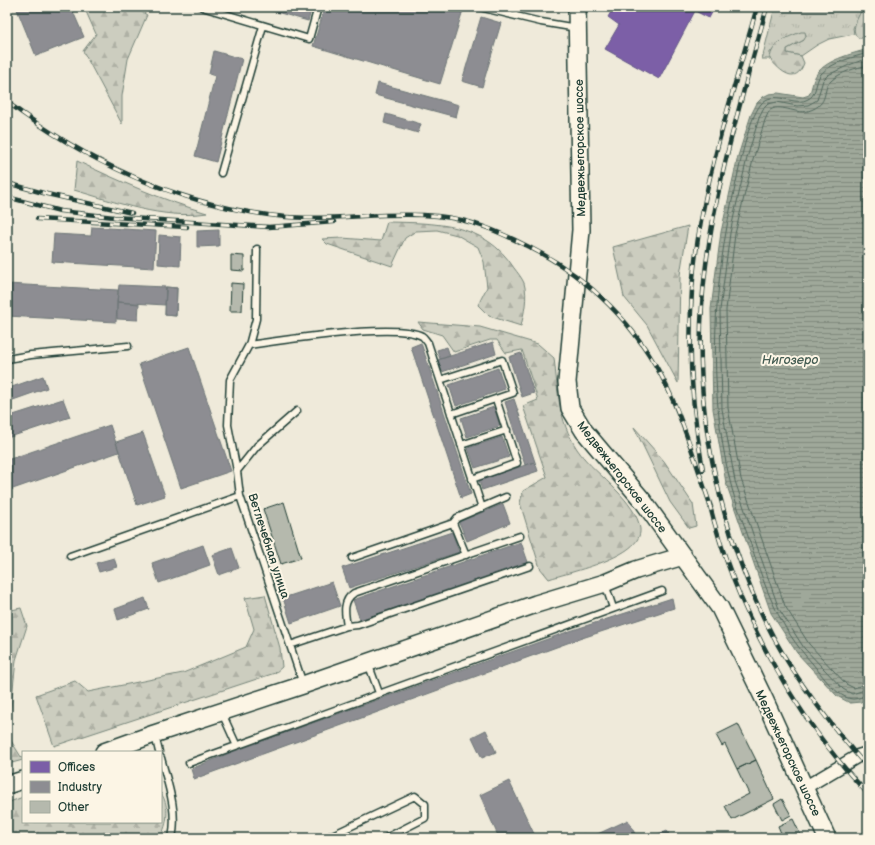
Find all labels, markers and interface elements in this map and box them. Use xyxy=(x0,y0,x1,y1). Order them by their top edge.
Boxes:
street label: Медвежьегорское шоссе xyxy=(572,79,589,217)
water label: Нигозеро xyxy=(762,352,818,368)
street label: Медвежьегорское шоссе xyxy=(573,418,670,536)
street label: Ветлечебная улица xyxy=(244,492,293,601)
street label: Медвежьегорское шоссе xyxy=(752,688,824,819)
legend xyxy=(22,751,162,823)
text: Offices xyxy=(58,760,95,775)
text: Industry xyxy=(58,780,103,795)
text: Other xyxy=(58,800,90,815)

